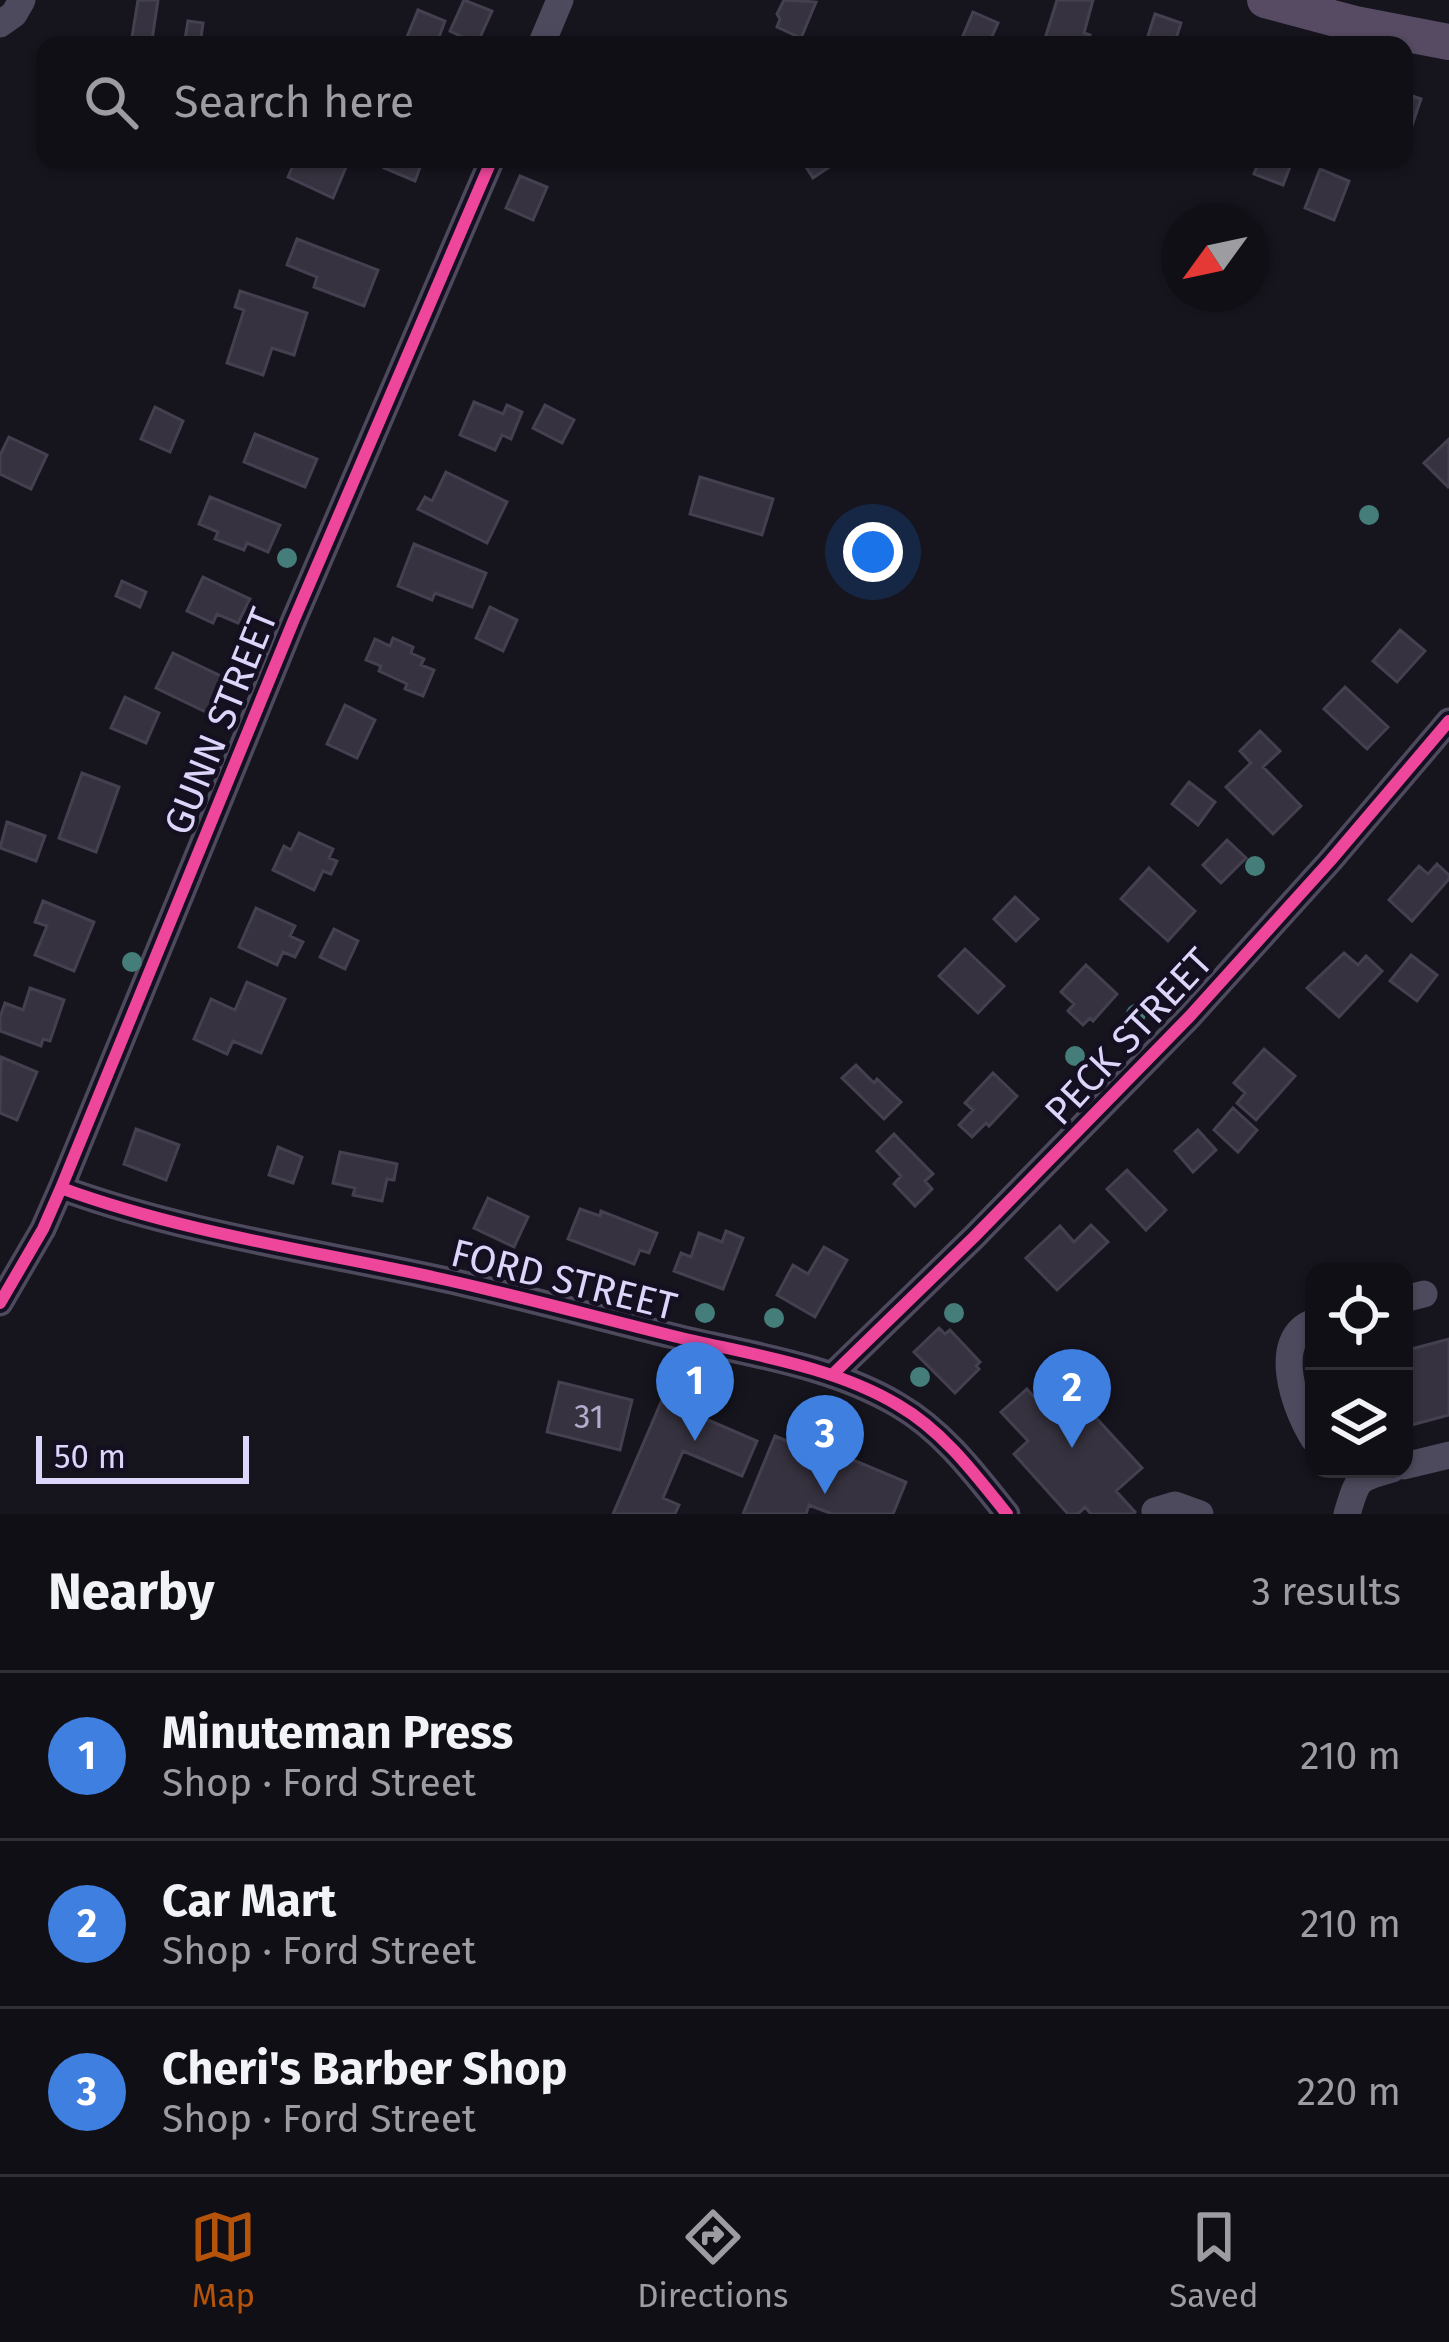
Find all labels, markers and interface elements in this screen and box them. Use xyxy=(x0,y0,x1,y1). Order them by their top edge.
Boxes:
search box xyxy=(36,36,1413,168)
icon: search xyxy=(78,69,144,135)
text: Search here xyxy=(174,75,414,129)
north arrow xyxy=(1161,204,1269,312)
your location xyxy=(843,522,903,582)
street label: GUNN STREET xyxy=(155,601,287,841)
street label: PECK STREET xyxy=(1035,939,1222,1134)
street label: FORD STREET xyxy=(446,1230,681,1330)
map controls xyxy=(1305,1262,1413,1478)
button: locate xyxy=(1305,1262,1413,1370)
pin: 1 xyxy=(656,1342,734,1441)
pin: 2 xyxy=(1033,1349,1111,1448)
button: layers xyxy=(1305,1370,1413,1478)
pin: 3 xyxy=(786,1395,864,1494)
house number: 31 xyxy=(574,1397,604,1437)
scale bar xyxy=(36,1430,249,1483)
text: 50 m xyxy=(54,1437,126,1477)
text: Nearby xyxy=(48,1561,214,1623)
text: 3 results xyxy=(1251,1569,1401,1615)
text: Minuteman Press xyxy=(162,1706,513,1760)
text: 1 xyxy=(78,1733,96,1779)
text: 210 m xyxy=(1300,1733,1401,1779)
text: Shop · Ford Street xyxy=(162,1760,476,1806)
text: Car Mart xyxy=(162,1874,336,1928)
text: 2 xyxy=(77,1901,97,1947)
text: 210 m xyxy=(1300,1901,1401,1947)
text: Shop · Ford Street xyxy=(162,1928,476,1974)
text: Cheri's Barber Shop xyxy=(162,2042,567,2096)
text: 3 xyxy=(77,2069,97,2115)
text: 220 m xyxy=(1297,2069,1401,2115)
text: Shop · Ford Street xyxy=(162,2096,476,2142)
tab: Map xyxy=(190,2204,256,2316)
tab: Directions xyxy=(637,2204,789,2316)
tab: Saved xyxy=(1169,2204,1259,2316)

